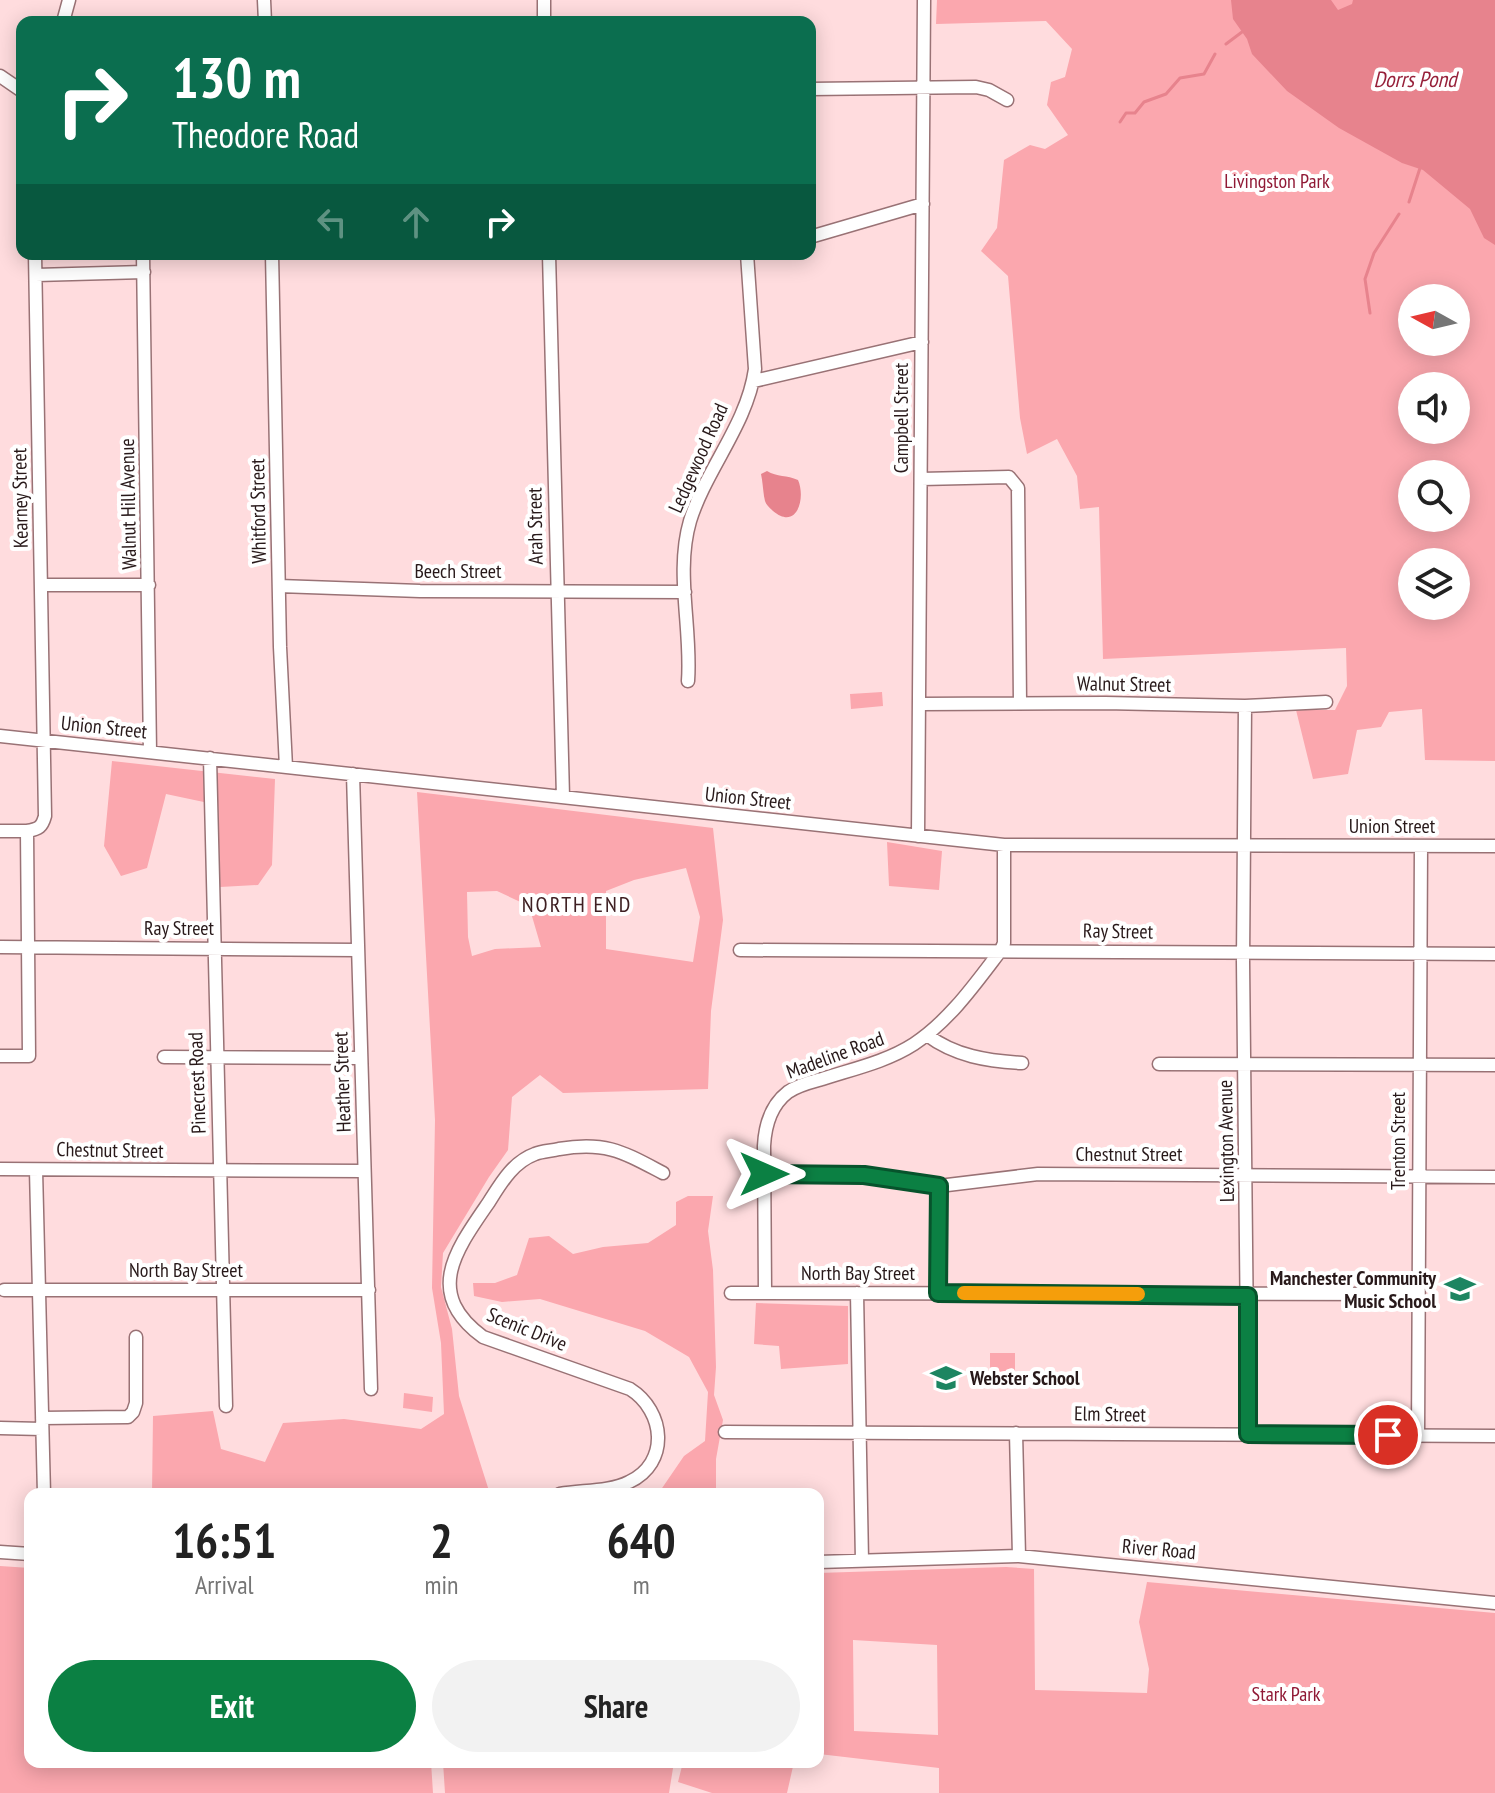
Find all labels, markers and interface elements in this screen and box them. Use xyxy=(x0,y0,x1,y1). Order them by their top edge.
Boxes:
text: 130 m xyxy=(172,41,301,113)
icon: right xyxy=(40,48,144,152)
water label: Dorrs Pond xyxy=(1373,65,1460,93)
text: Theodore Road xyxy=(172,111,359,158)
park label: Livingston Park xyxy=(1224,168,1330,194)
icon: left xyxy=(310,200,354,244)
icon: ahead xyxy=(394,200,438,244)
icon: right xyxy=(478,200,522,244)
north arrow xyxy=(1398,284,1470,356)
map controls xyxy=(1398,284,1470,620)
street label: Campbell Street xyxy=(888,362,914,473)
button: sound xyxy=(1398,372,1470,444)
street label: Ledgewood Road xyxy=(662,399,734,517)
street label: Walnut Hill Avenue xyxy=(114,438,142,570)
street label: Kearney Street xyxy=(6,447,34,548)
street label: Whitford Street xyxy=(244,458,272,564)
button: search xyxy=(1398,460,1470,532)
street label: Arah Street xyxy=(521,487,549,565)
button: layers xyxy=(1398,548,1470,620)
street label: Beech Street xyxy=(414,558,502,584)
street label: Walnut Street xyxy=(1077,670,1172,698)
street label: Union Street xyxy=(60,710,149,745)
street label: Union Street xyxy=(704,781,793,816)
street label: Union Street xyxy=(1349,813,1436,839)
district label: NORTH END xyxy=(522,890,632,918)
street label: Ray Street xyxy=(144,915,215,941)
street label: Ray Street xyxy=(1083,917,1154,945)
street label: Madeline Road xyxy=(783,1025,887,1085)
street label: Heather Street xyxy=(327,1031,357,1133)
street label: Pinecrest Road xyxy=(182,1032,212,1134)
street label: Lexington Avenue xyxy=(1212,1080,1240,1202)
street label: Trenton Street xyxy=(1385,1091,1411,1190)
position arrow xyxy=(722,1132,806,1216)
street label: Chestnut Street xyxy=(56,1136,164,1164)
street label: Chestnut Street xyxy=(1075,1141,1183,1167)
street label: North Bay Street xyxy=(129,1257,243,1283)
street label: North Bay Street xyxy=(801,1260,915,1286)
place label: Manchester Community Music School xyxy=(1270,1265,1437,1314)
school or university icon: Manchester Community Music School xyxy=(1443,1272,1477,1306)
street label: Scenic Drive xyxy=(483,1301,571,1357)
school or university icon: Webster School xyxy=(929,1361,963,1395)
place label: Webster School xyxy=(969,1365,1080,1391)
street label: Elm Street xyxy=(1074,1400,1147,1428)
pin xyxy=(1354,1401,1422,1469)
icon: arrive xyxy=(1366,1413,1410,1457)
text: 16:51 xyxy=(172,1509,276,1571)
text: 2 xyxy=(430,1509,453,1571)
text: 640 xyxy=(607,1509,676,1571)
street label: River Road xyxy=(1121,1533,1197,1565)
text: Arrival xyxy=(195,1568,254,1601)
text: min xyxy=(424,1568,458,1601)
text: m xyxy=(633,1568,650,1601)
button: Exit xyxy=(48,1660,416,1752)
button: Share xyxy=(432,1660,800,1752)
park label: Stark Park xyxy=(1252,1681,1321,1707)

